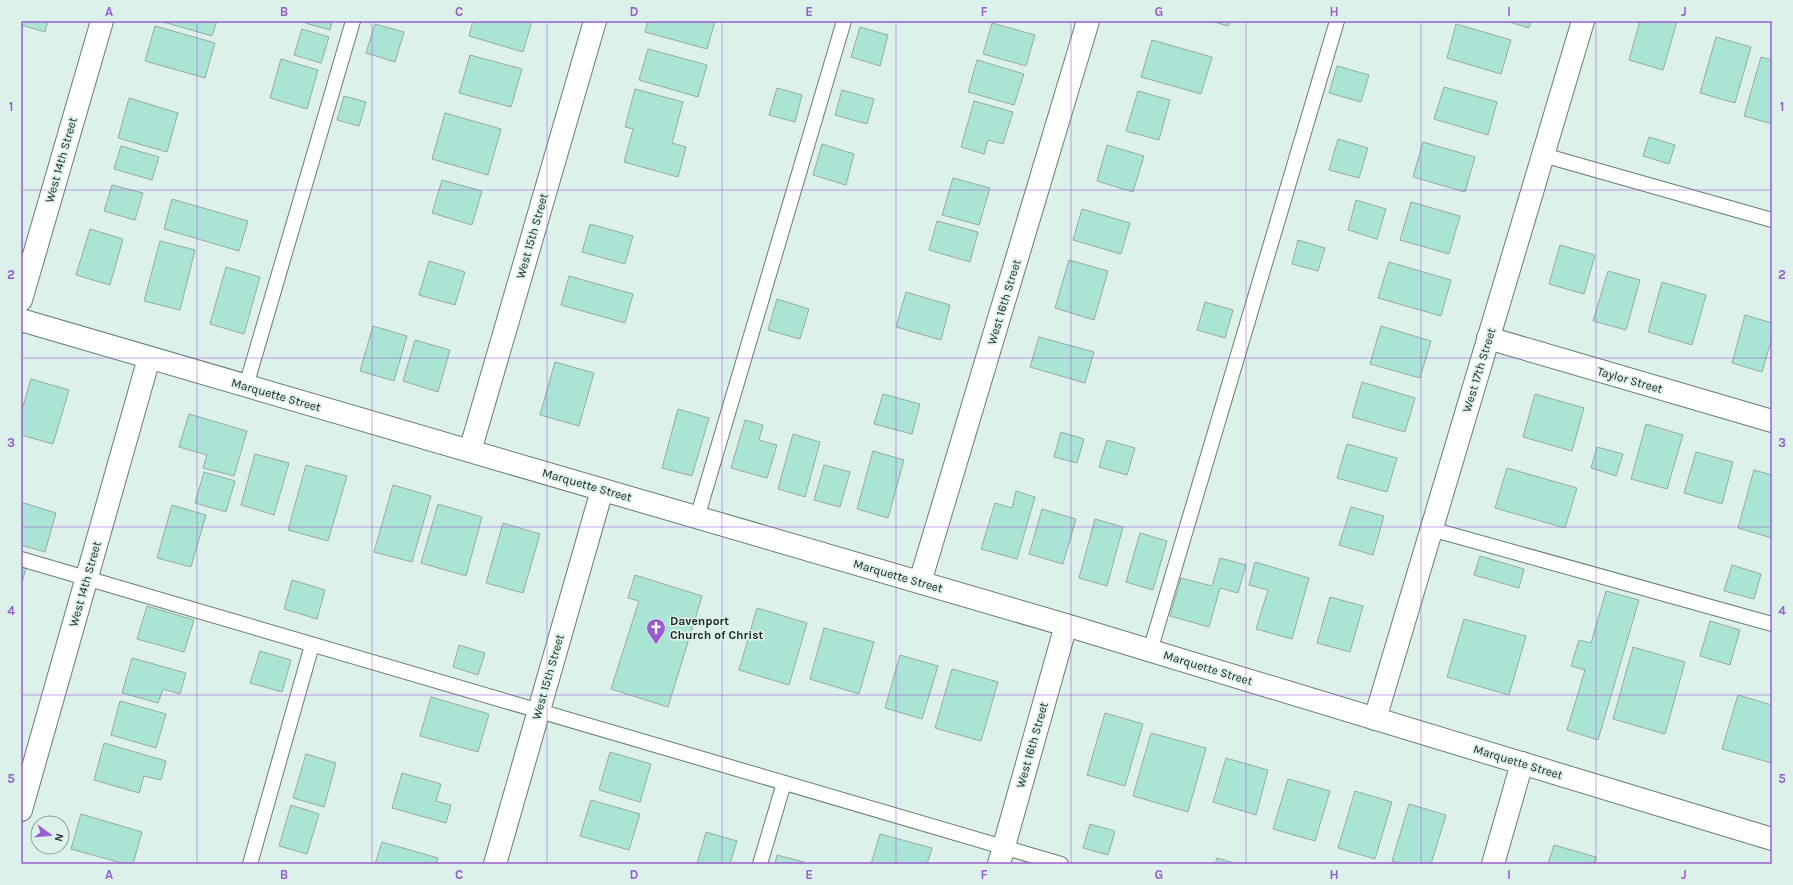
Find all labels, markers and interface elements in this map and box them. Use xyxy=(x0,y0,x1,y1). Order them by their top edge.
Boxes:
text: A xyxy=(105,4,113,19)
text: B xyxy=(280,4,288,19)
text: C xyxy=(455,4,463,19)
text: D xyxy=(630,4,639,19)
text: E xyxy=(805,4,813,19)
text: F xyxy=(980,4,988,19)
text: G xyxy=(1155,4,1163,19)
text: H xyxy=(1329,4,1339,19)
text: I xyxy=(1507,4,1511,19)
text: J xyxy=(1681,4,1687,19)
text: 1 xyxy=(9,99,13,114)
text: 1 xyxy=(1780,99,1784,114)
street label: West 14th Street xyxy=(42,115,80,204)
street label: West 15th Street xyxy=(513,191,551,280)
street label: West 16th Street xyxy=(984,257,1024,346)
text: 2 xyxy=(7,267,15,282)
text: 2 xyxy=(1778,267,1786,282)
street label: West 17th Street xyxy=(1460,326,1499,414)
street label: Taylor Street xyxy=(1596,364,1665,396)
street label: Marquette Street xyxy=(230,376,323,415)
text: 3 xyxy=(7,435,15,450)
text: 3 xyxy=(1778,435,1786,450)
street label: Marquette Street xyxy=(541,466,634,505)
street label: West 14th Street xyxy=(66,539,104,628)
street label: Marquette Street xyxy=(852,557,945,596)
text: 4 xyxy=(7,603,15,618)
text: 4 xyxy=(1778,603,1786,618)
place label: Davenport Church of Christ xyxy=(670,614,763,642)
church icon: Davenport Church of Christ xyxy=(645,617,667,645)
street label: West 15th Street xyxy=(529,632,567,721)
street label: Marquette Street xyxy=(1162,648,1255,688)
street label: West 16th Street xyxy=(1013,700,1051,789)
street label: Marquette Street xyxy=(1472,742,1565,782)
text: 5 xyxy=(7,771,15,786)
text: 5 xyxy=(1778,771,1786,786)
north arrow xyxy=(30,815,70,855)
text: N xyxy=(52,832,66,843)
text: A xyxy=(105,867,113,882)
text: B xyxy=(280,867,288,882)
text: C xyxy=(455,867,463,882)
text: D xyxy=(630,867,639,882)
text: E xyxy=(805,867,813,882)
text: F xyxy=(980,867,988,882)
text: G xyxy=(1155,867,1163,882)
text: H xyxy=(1329,867,1339,882)
text: I xyxy=(1507,867,1511,882)
text: J xyxy=(1681,867,1687,882)

